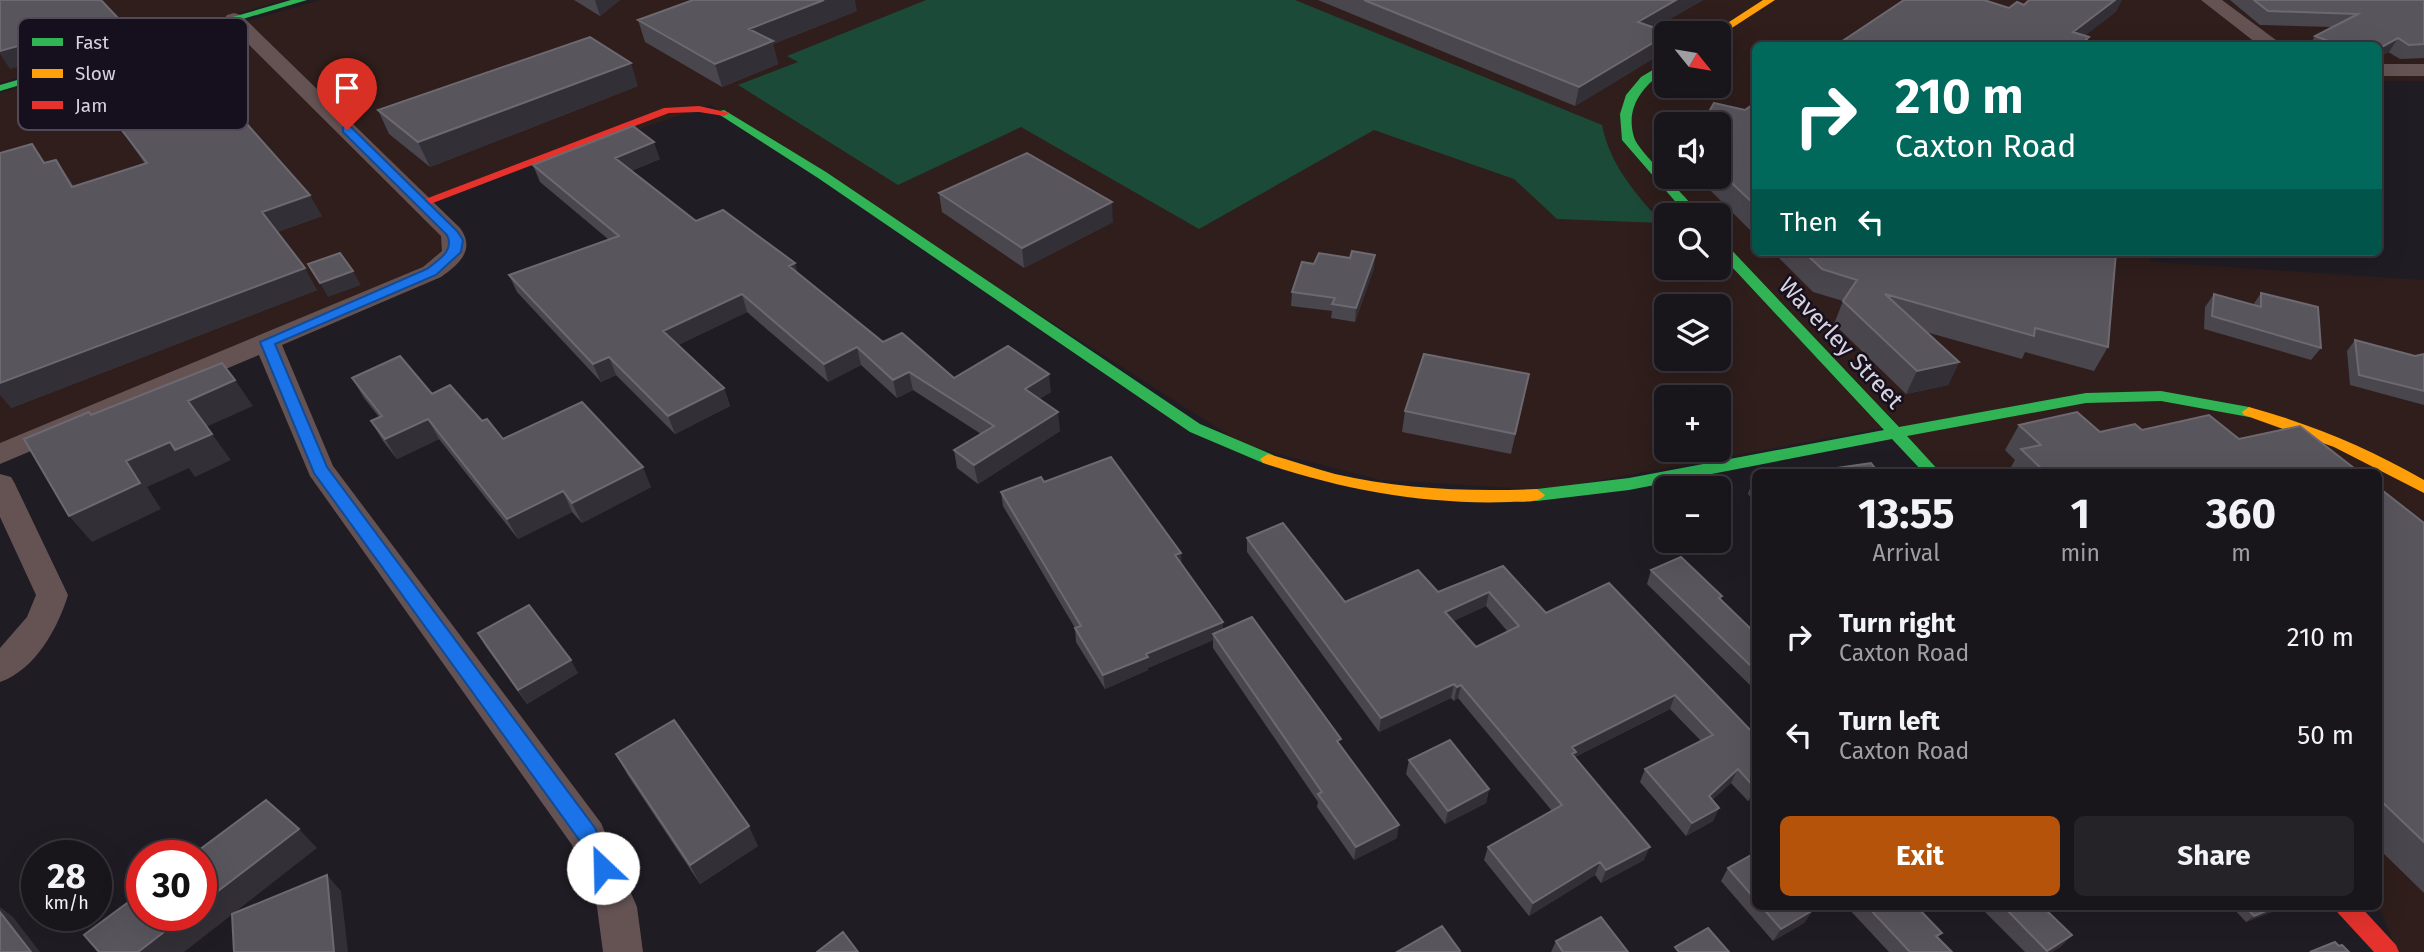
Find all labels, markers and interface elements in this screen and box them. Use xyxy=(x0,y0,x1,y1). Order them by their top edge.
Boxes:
legend xyxy=(18,18,248,130)
north arrow xyxy=(1654,21,1731,98)
map controls xyxy=(1654,21,1731,553)
text: Fast xyxy=(75,31,109,54)
pin xyxy=(317,58,377,130)
text: Slow xyxy=(75,62,116,85)
text: 210 m xyxy=(1895,67,2024,126)
icon: arrive xyxy=(328,69,366,107)
icon: right xyxy=(1780,70,1871,161)
text: Jam xyxy=(75,94,107,117)
button: sound xyxy=(1654,112,1731,189)
text: Caxton Road xyxy=(1895,127,2076,165)
button: search xyxy=(1654,203,1731,280)
icon: left xyxy=(1852,203,1890,241)
text: Then xyxy=(1780,207,1838,238)
street label: Waverley Street xyxy=(1773,272,1909,415)
button: layers xyxy=(1654,294,1731,371)
button: + xyxy=(1654,385,1731,462)
button: − xyxy=(1654,476,1731,553)
text: 13:55 xyxy=(1858,489,1954,539)
text: 1 xyxy=(2070,489,2090,539)
text: 360 xyxy=(2206,489,2276,539)
text: Arrival xyxy=(1872,539,1940,567)
text: min xyxy=(2060,539,2100,567)
text: m xyxy=(2231,539,2251,567)
text: Turn right xyxy=(1839,608,1956,639)
icon: right xyxy=(1780,618,1818,656)
text: 210 m xyxy=(2287,622,2354,653)
text: Caxton Road xyxy=(1839,639,1969,667)
text: Turn left xyxy=(1839,706,1940,737)
icon: left xyxy=(1780,716,1818,754)
text: 50 m xyxy=(2297,720,2354,751)
text: Caxton Road xyxy=(1839,737,1969,765)
button: Exit xyxy=(1780,816,2060,896)
button: Share xyxy=(2074,816,2354,896)
position arrow xyxy=(566,831,640,905)
speed limit sign: 30 xyxy=(126,840,217,931)
text: 28 xyxy=(47,855,86,897)
text: km/h xyxy=(44,892,89,914)

